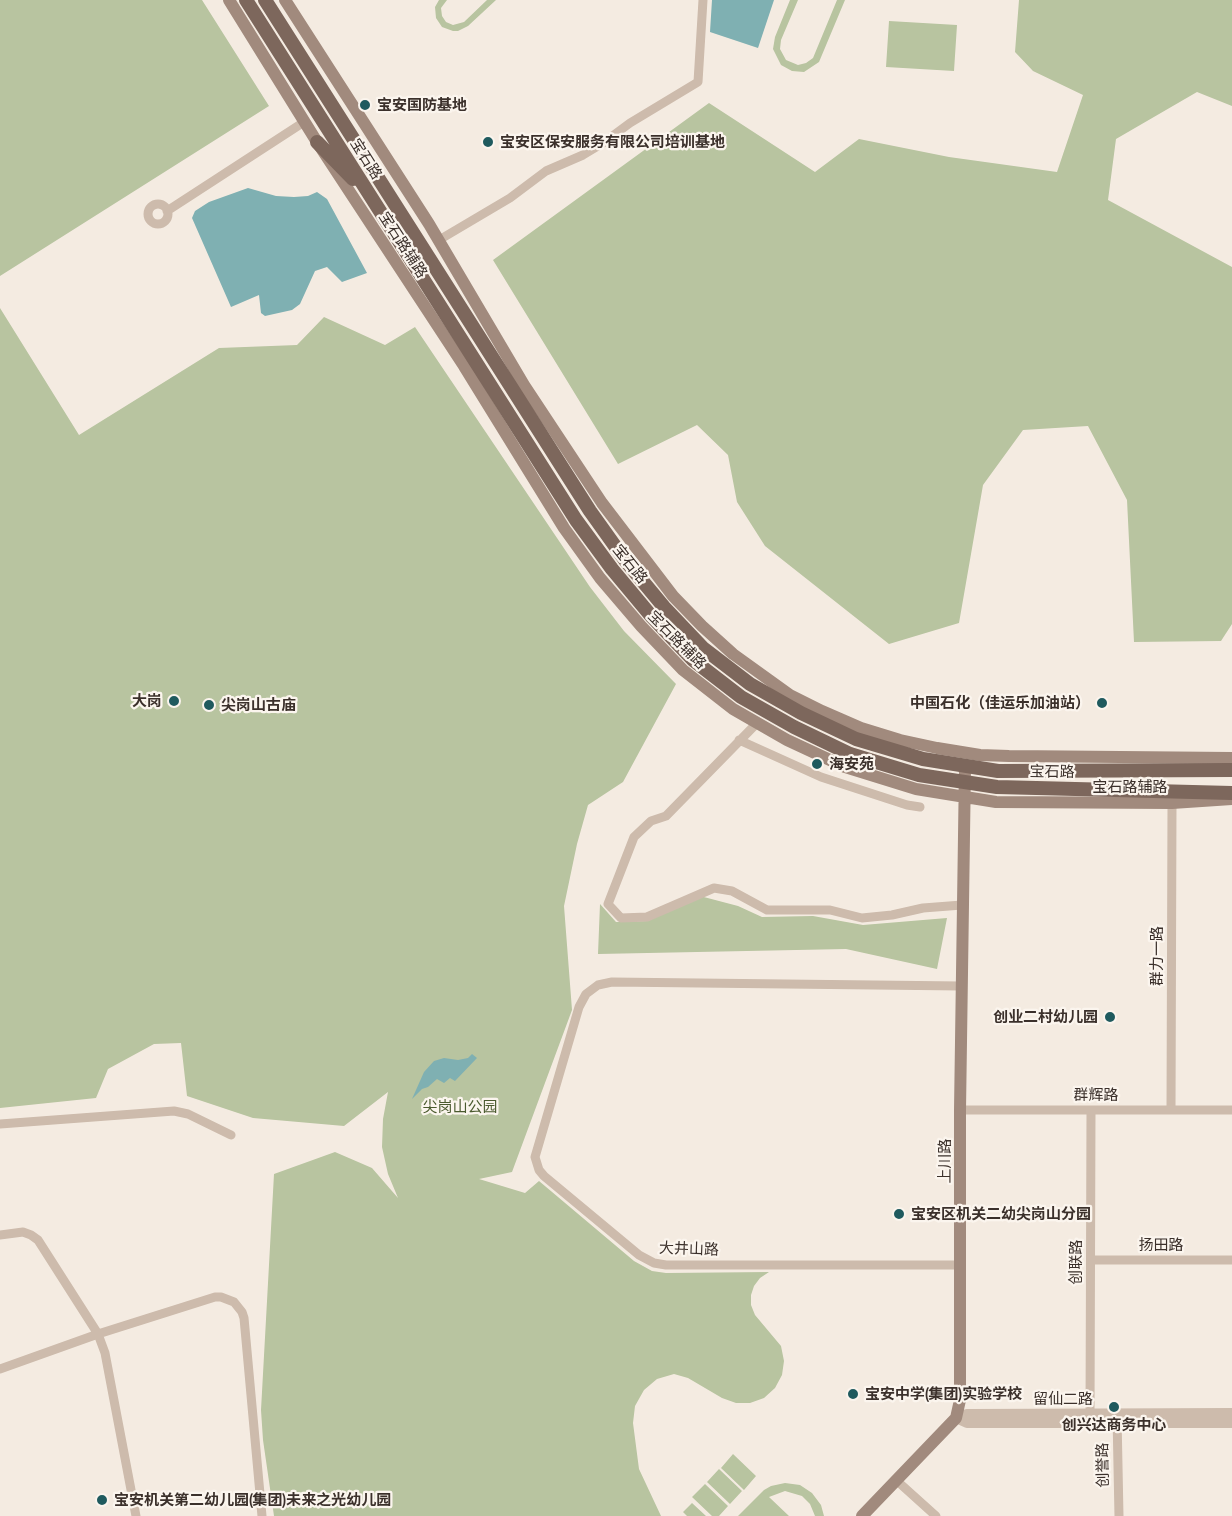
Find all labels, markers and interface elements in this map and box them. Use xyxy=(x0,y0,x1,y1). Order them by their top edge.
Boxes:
place label: 宝安国防基地 xyxy=(377,96,467,114)
marker: 宝安国防基地 xyxy=(358,98,372,112)
place label: 宝安区保安服务有限公司培训基地 xyxy=(500,133,725,151)
street label: 宝石路 xyxy=(346,135,386,183)
marker: 宝安区保安服务有限公司培训基地 xyxy=(481,135,495,149)
street label: 宝石路辅路 xyxy=(375,209,431,281)
street label: 宝石路 xyxy=(609,541,651,587)
street label: 宝石路辅路 xyxy=(644,607,710,673)
place label: 大岗 xyxy=(132,692,162,710)
marker: 大岗 xyxy=(167,694,181,708)
place label: 中国石化（佳运乐加油站） xyxy=(910,694,1090,712)
place label: 尖岗山古庙 xyxy=(221,696,296,714)
marker: 中国石化（佳运乐加油站） xyxy=(1095,696,1109,710)
marker: 尖岗山古庙 xyxy=(202,698,216,712)
place label: 海安苑 xyxy=(829,755,874,773)
marker: 海安苑 xyxy=(810,757,824,771)
street label: 宝石路 xyxy=(1029,763,1075,781)
street label: 宝石路辅路 xyxy=(1093,778,1167,796)
street label: 群力一路 xyxy=(1148,926,1166,986)
place label: 创业二村幼儿园 xyxy=(993,1008,1098,1026)
marker: 创业二村幼儿园 xyxy=(1103,1010,1117,1024)
street label: 群辉路 xyxy=(1074,1086,1118,1104)
park label: 尖岗山公园 xyxy=(423,1098,497,1116)
street label: 上川路 xyxy=(936,1139,954,1183)
place label: 宝安区机关二幼尖岗山分园 xyxy=(911,1205,1091,1223)
marker: 宝安区机关二幼尖岗山分园 xyxy=(892,1207,906,1221)
street label: 扬田路 xyxy=(1139,1236,1183,1254)
street label: 大井山路 xyxy=(659,1239,719,1259)
street label: 创联路 xyxy=(1067,1240,1085,1284)
place label: 宝安中学(集团)实验学校 xyxy=(865,1385,1022,1403)
marker: 宝安中学(集团)实验学校 xyxy=(846,1387,860,1401)
street label: 留仙二路 xyxy=(1033,1390,1093,1408)
marker: 创兴达商务中心 xyxy=(1107,1400,1121,1414)
place label: 创兴达商务中心 xyxy=(1062,1416,1166,1434)
street label: 创誉路 xyxy=(1094,1442,1112,1488)
place label: 宝安机关第二幼儿园(集团)未来之光幼儿园 xyxy=(114,1491,391,1509)
marker: 宝安机关第二幼儿园(集团)未来之光幼儿园 xyxy=(95,1493,109,1507)

